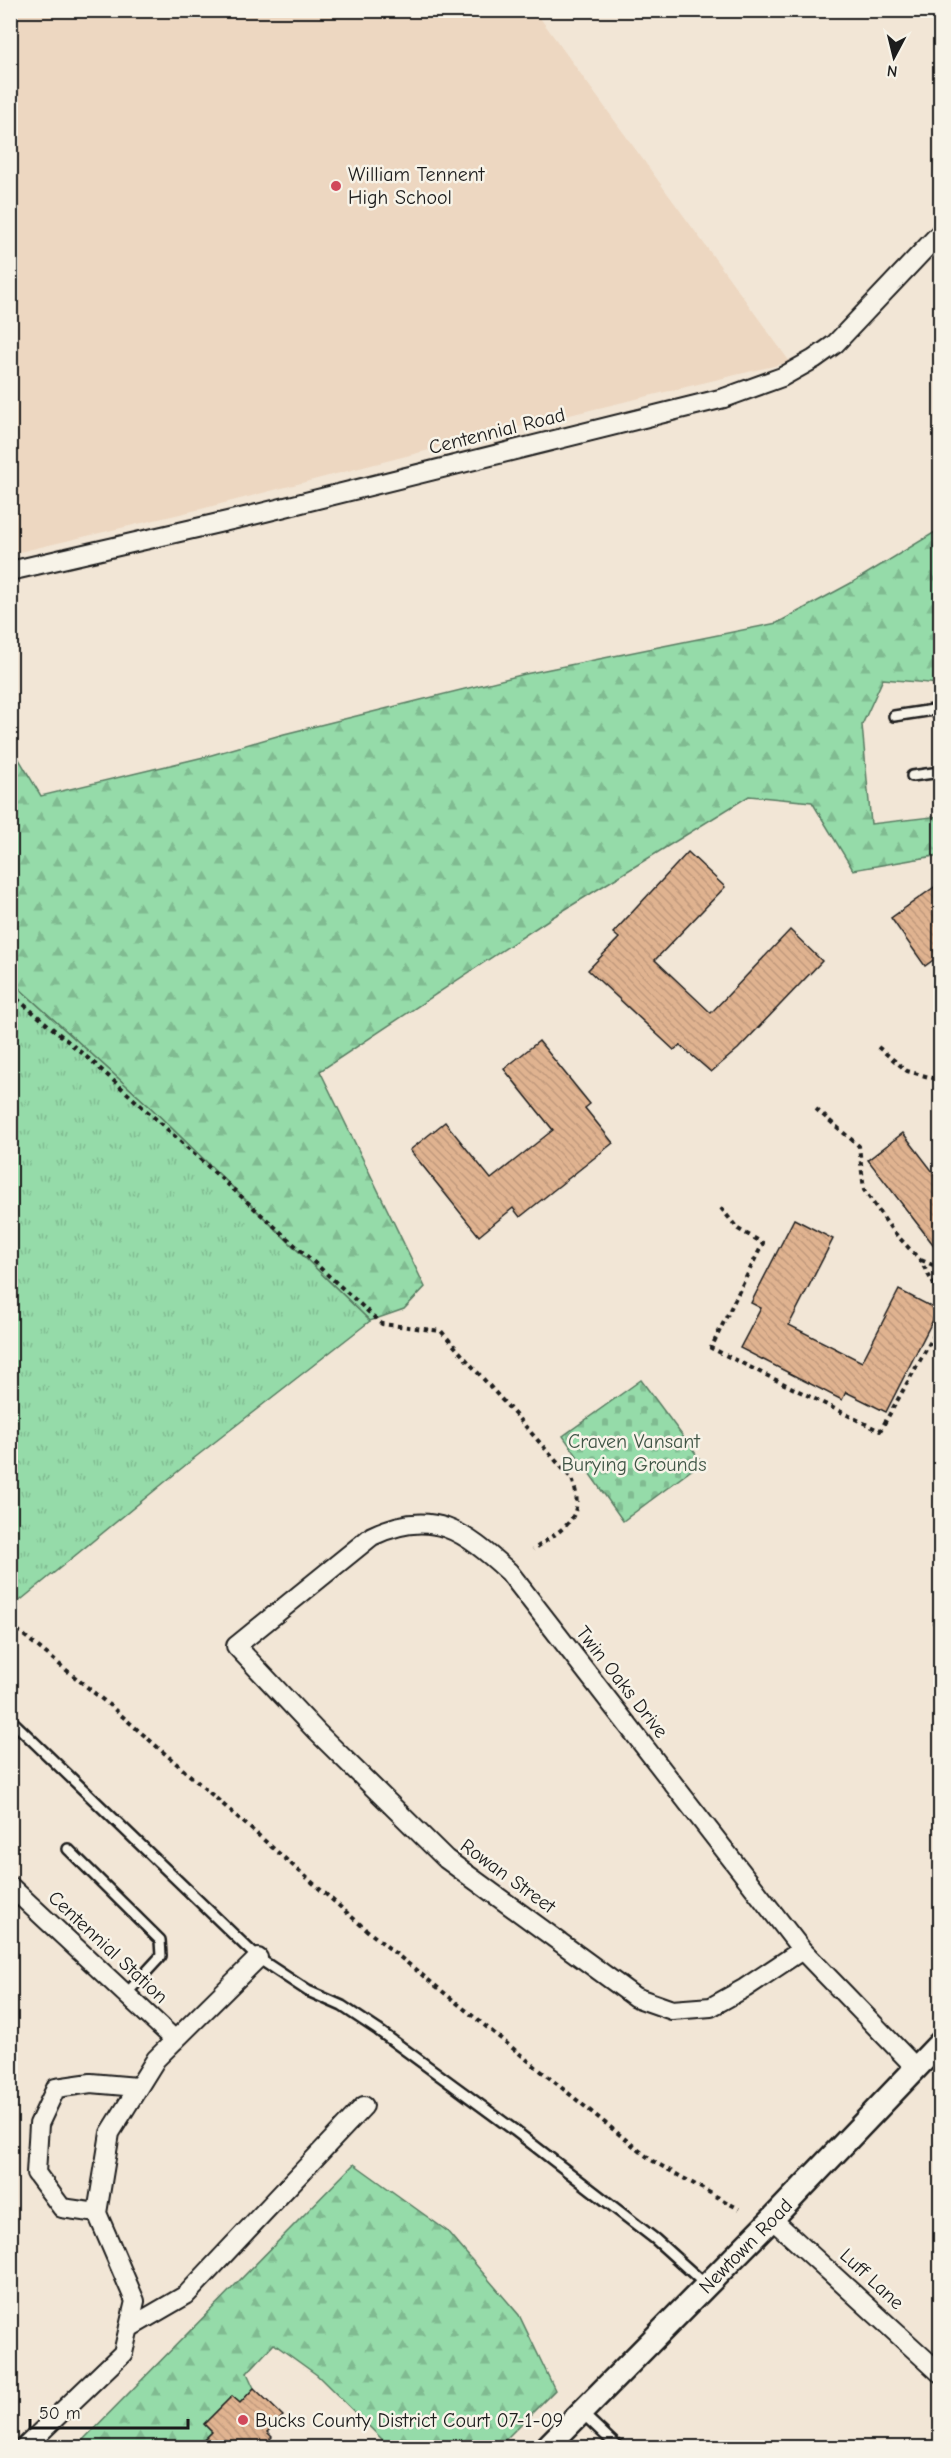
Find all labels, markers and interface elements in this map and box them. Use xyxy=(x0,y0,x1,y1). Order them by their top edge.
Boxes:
north arrow xyxy=(864,27,924,87)
text: N xyxy=(886,61,899,80)
place label: William Tennent High School xyxy=(348,163,486,209)
marker: William Tennent High School xyxy=(329,179,343,193)
street label: Centennial Road xyxy=(426,403,568,459)
park label: Craven Vansant Burying Grounds xyxy=(561,1430,707,1476)
street label: Twin Oaks Drive xyxy=(571,1621,673,1743)
street label: Rowan Street xyxy=(456,1834,561,1919)
street label: Centennial Station xyxy=(43,1886,173,2008)
street label: Newtown Road xyxy=(694,2194,797,2298)
street label: Luff Lane xyxy=(835,2244,909,2314)
scale bar xyxy=(30,2392,188,2430)
text: 50 m xyxy=(39,2403,81,2424)
place label: Bucks County District Court 07-1-09 xyxy=(255,2409,563,2432)
marker: Bucks County District Court 07-1-09 xyxy=(236,2413,250,2427)

